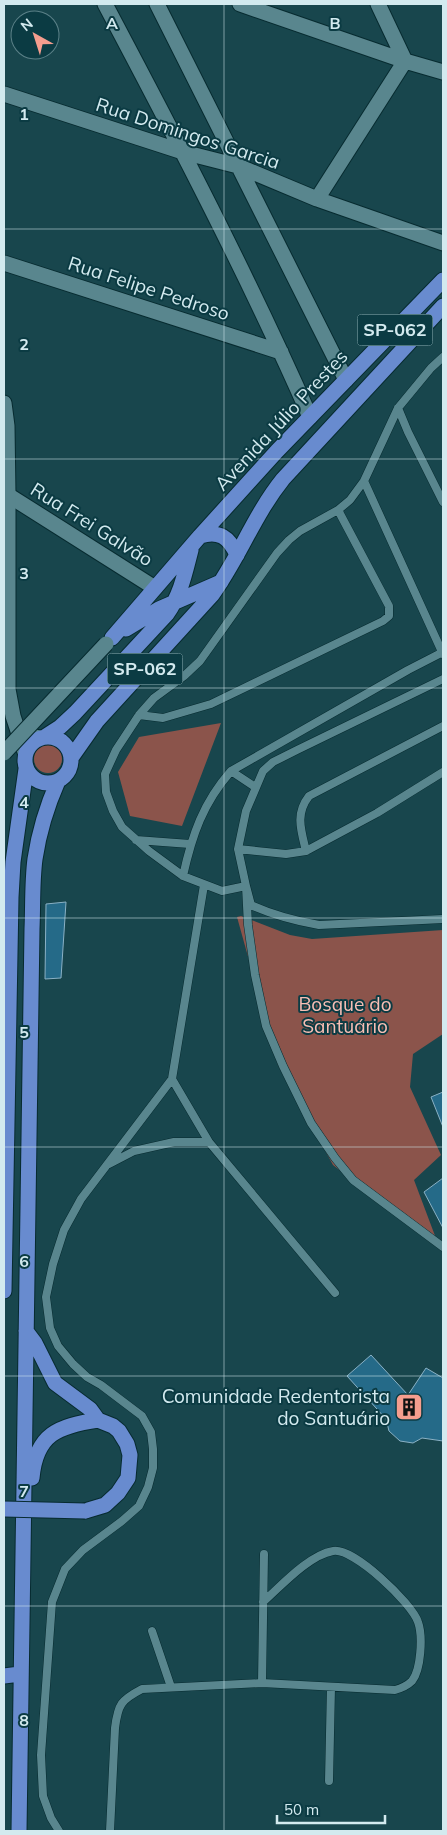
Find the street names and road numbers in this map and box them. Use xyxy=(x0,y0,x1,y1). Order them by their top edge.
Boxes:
street label: Rua Domingos Garcia xyxy=(93,92,283,174)
street label: Rua Felipe Pedroso xyxy=(65,251,233,325)
road number: SP-062 xyxy=(358,314,432,346)
street label: Avenida Júlio Prestes xyxy=(209,344,353,496)
street label: Rua Frei Galvão xyxy=(26,477,158,571)
road number: SP-062 xyxy=(108,654,182,684)

